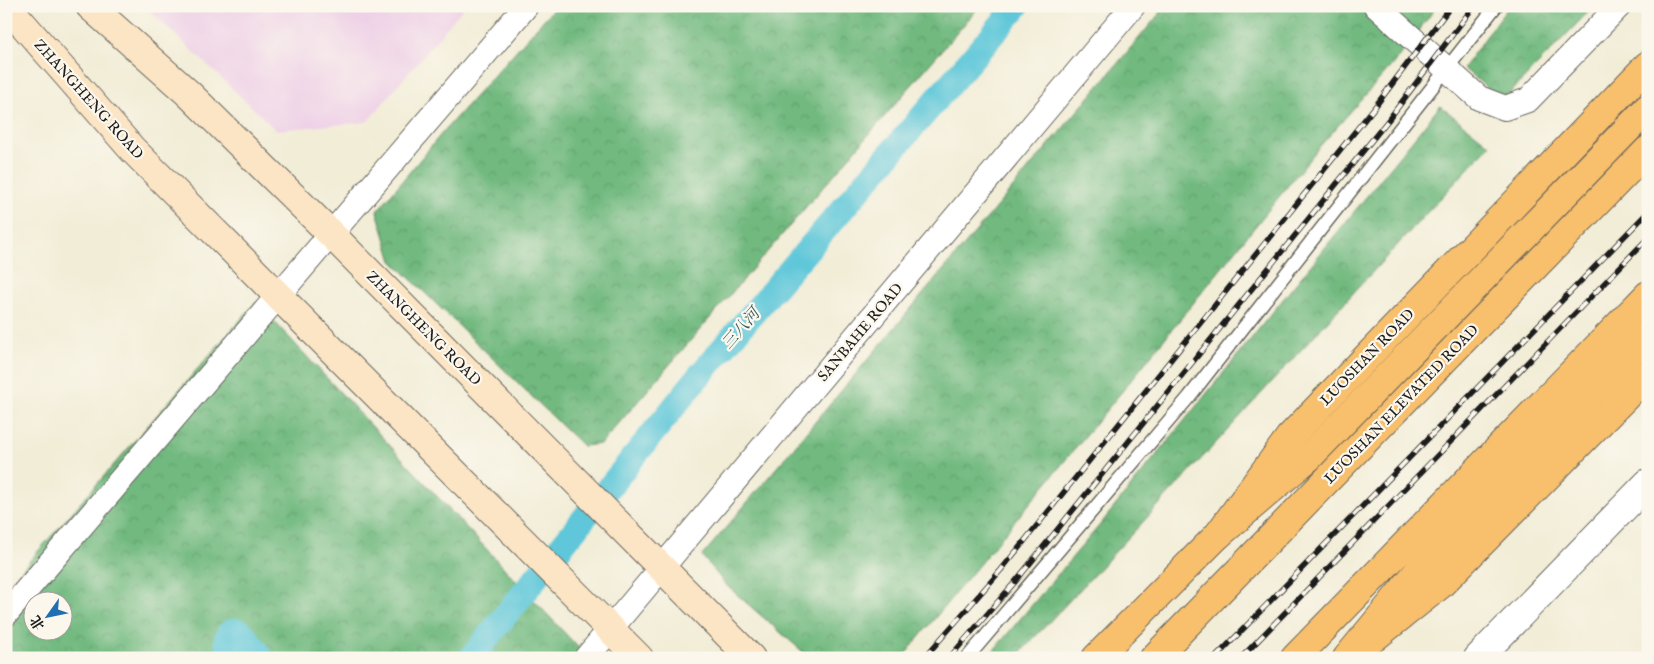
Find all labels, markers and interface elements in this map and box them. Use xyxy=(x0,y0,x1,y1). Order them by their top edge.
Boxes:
street label: ZHANGHENG ROAD xyxy=(30,35,147,163)
street label: ZHANGHENG ROAD xyxy=(362,267,485,390)
street label: SANBAHE ROAD xyxy=(814,279,907,385)
water label: 三八河 xyxy=(718,302,767,354)
street label: LUOSHAN ROAD xyxy=(1316,305,1419,410)
street label: LUOSHAN ELEVATED ROAD xyxy=(1320,321,1483,488)
north arrow xyxy=(22,592,72,642)
text: 北 xyxy=(27,612,49,633)

